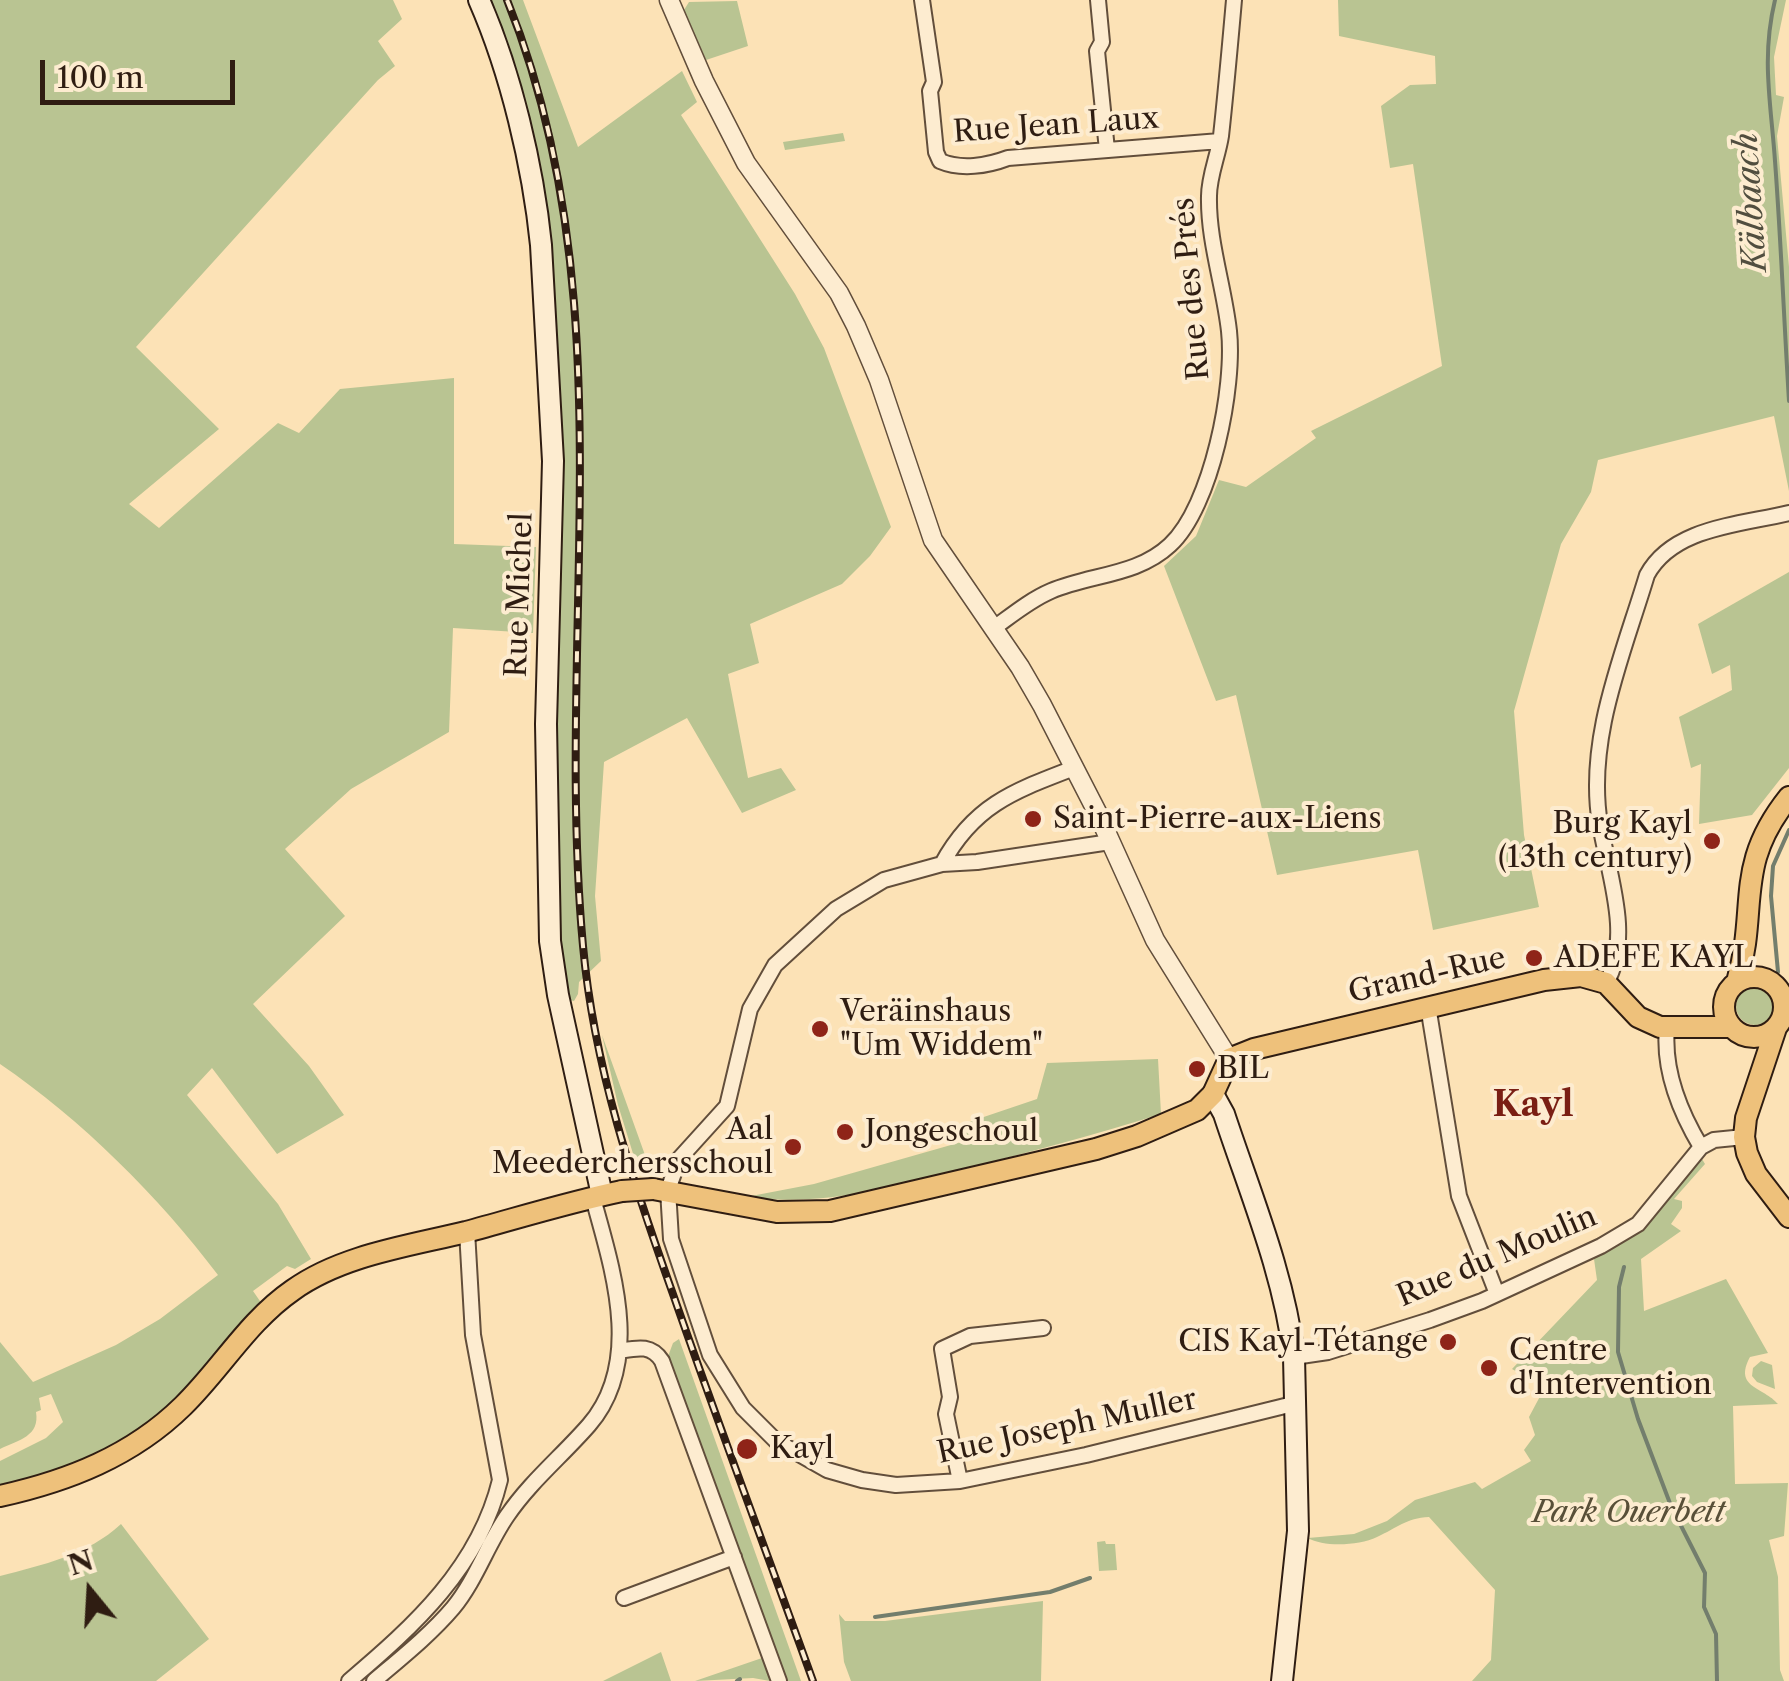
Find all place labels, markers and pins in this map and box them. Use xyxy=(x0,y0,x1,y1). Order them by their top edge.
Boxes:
place label: Saint-Pierre-aux-Liens xyxy=(1053,801,1382,837)
place label: Burg Kayl (13th century) xyxy=(1498,806,1692,876)
marker: Saint-Pierre-aux-Liens xyxy=(1022,808,1044,830)
marker: Burg Kayl (13th century) xyxy=(1701,830,1723,852)
place label: ADEFE KAYL xyxy=(1554,940,1753,976)
marker: ADEFE KAYL xyxy=(1523,947,1545,969)
place label: Veräinshaus "Um Widdem" xyxy=(840,994,1043,1064)
marker: Veräinshaus "Um Widdem" xyxy=(809,1018,831,1040)
place label: BIL xyxy=(1217,1051,1269,1087)
marker: BIL xyxy=(1186,1058,1208,1080)
place label: Aal Meederchersschoul xyxy=(492,1112,773,1182)
place label: Jongeschoul xyxy=(865,1114,1038,1150)
marker: Jongeschoul xyxy=(834,1121,856,1143)
marker: Aal Meederchersschoul xyxy=(782,1136,804,1158)
place label: CIS Kayl-Tétange xyxy=(1178,1324,1428,1360)
marker: CIS Kayl-Tétange xyxy=(1437,1331,1459,1353)
place label: Centre d'Intervention xyxy=(1509,1333,1712,1404)
marker: Centre d'Intervention xyxy=(1478,1357,1500,1379)
place label: Kayl xyxy=(770,1431,834,1467)
marker: Kayl xyxy=(734,1436,760,1462)

